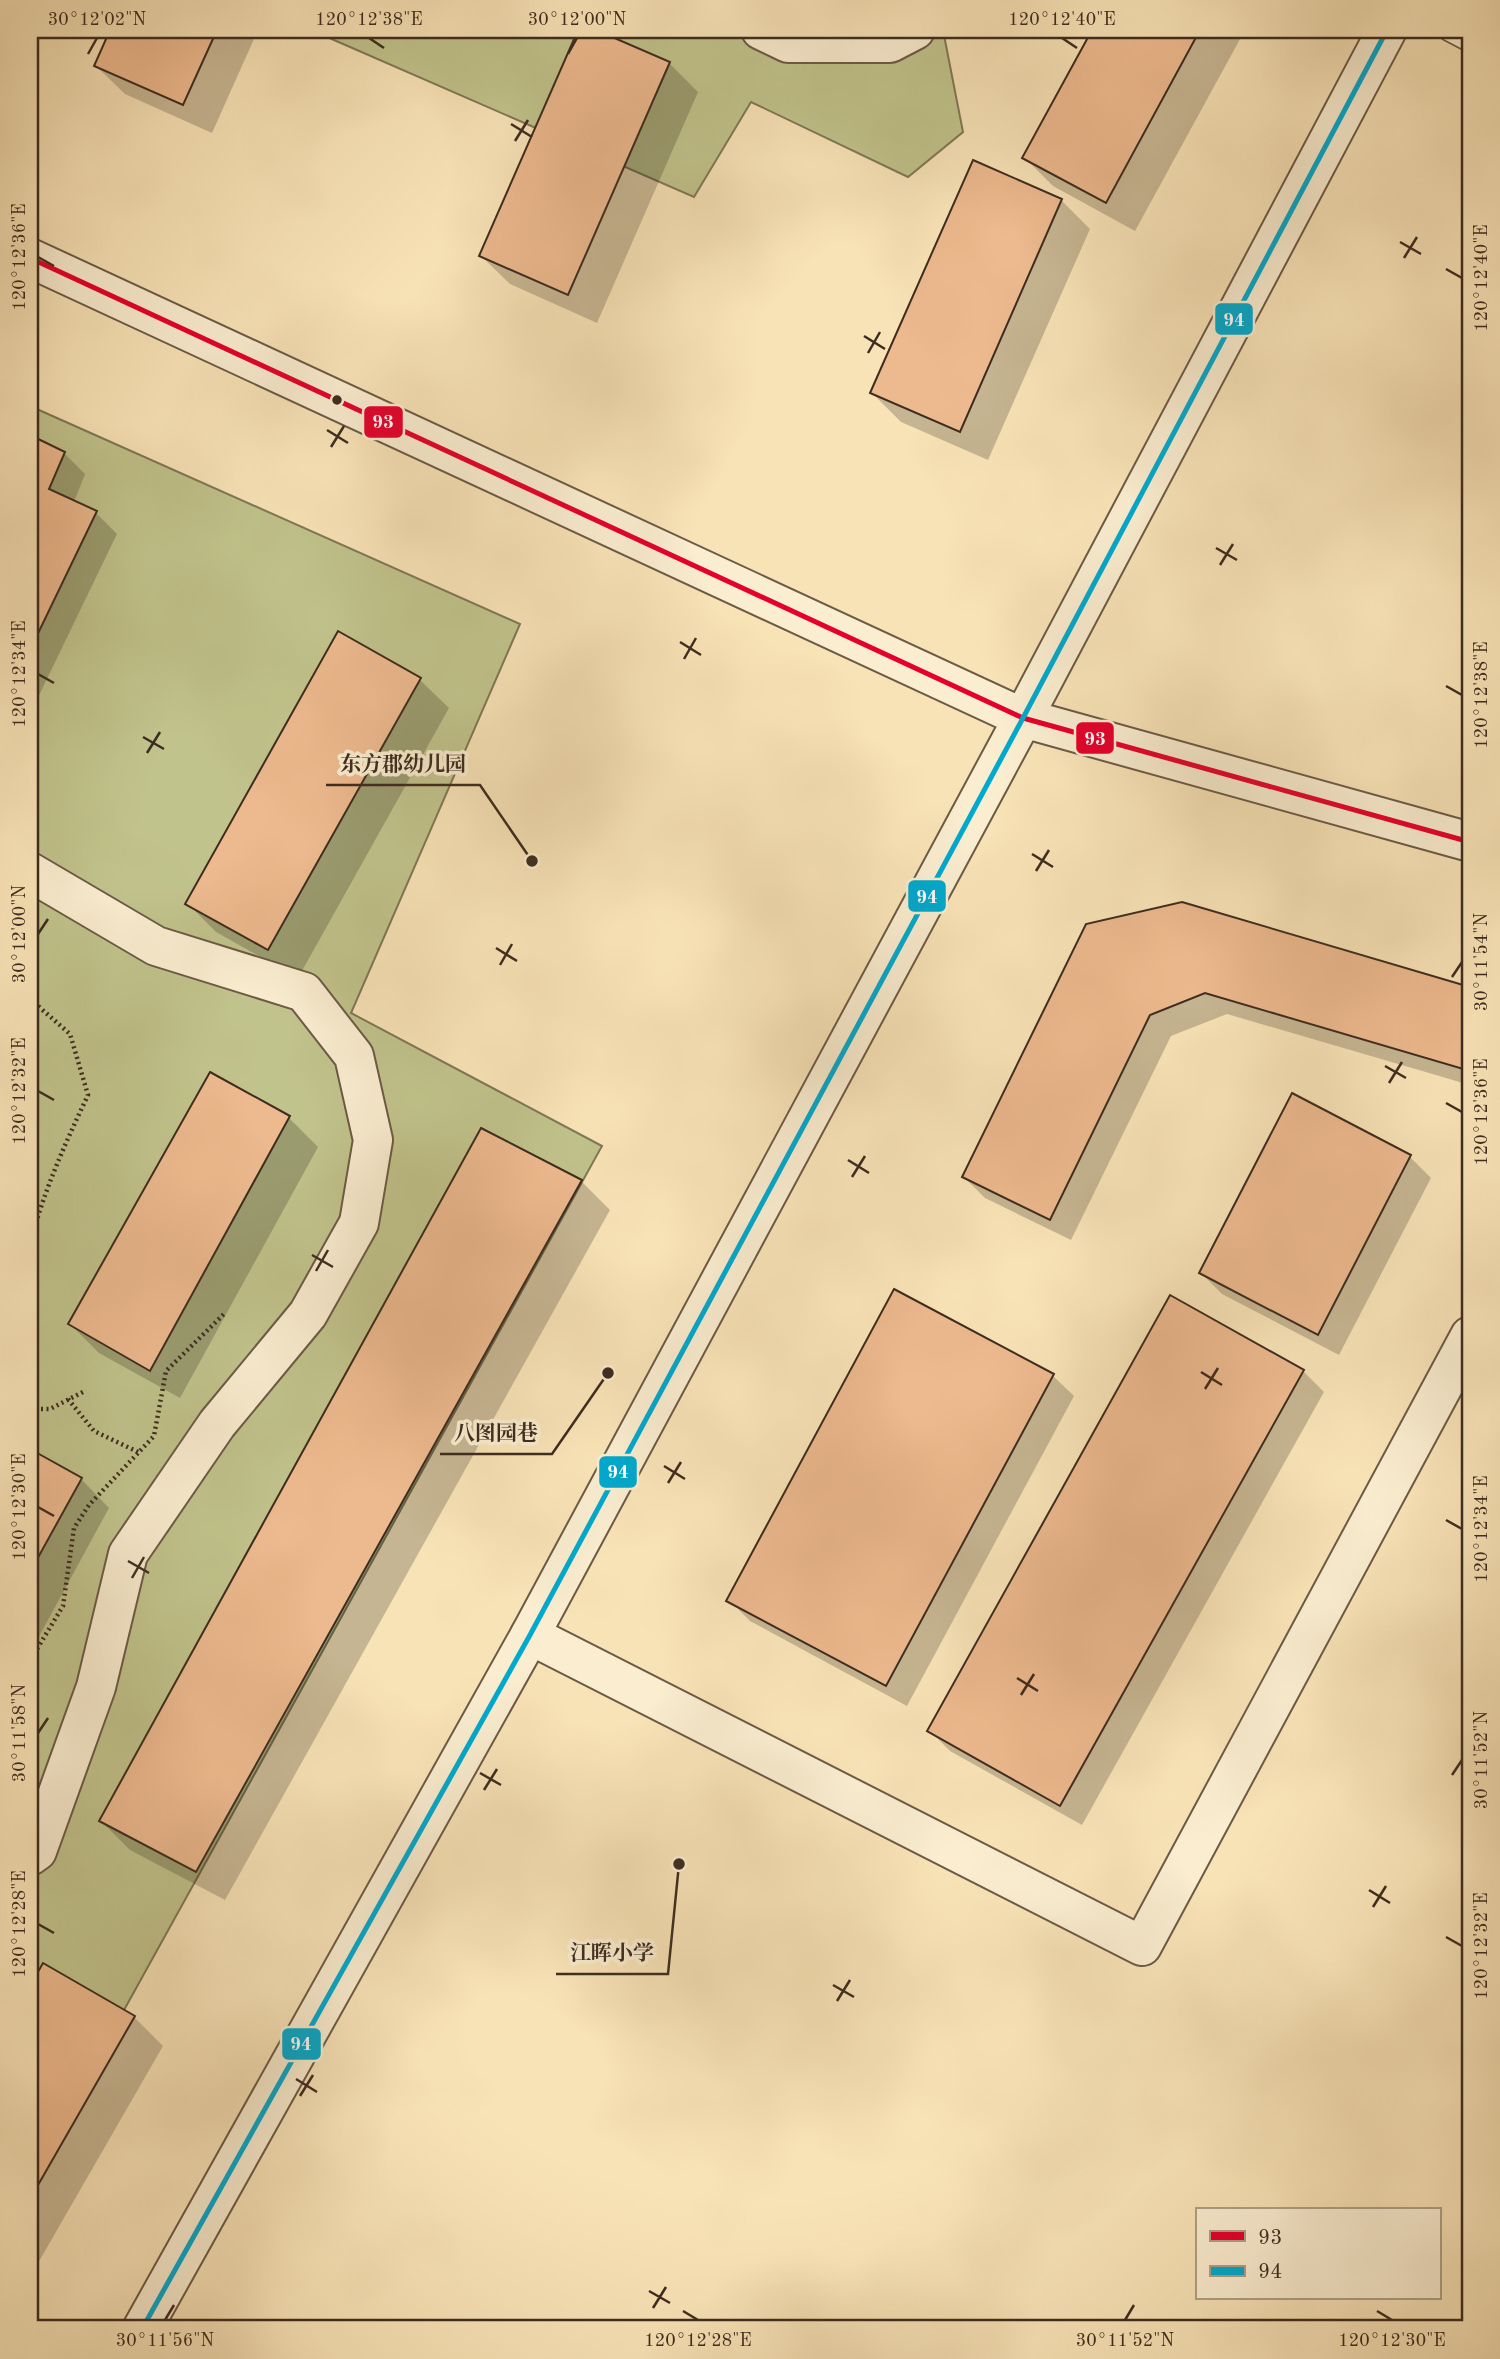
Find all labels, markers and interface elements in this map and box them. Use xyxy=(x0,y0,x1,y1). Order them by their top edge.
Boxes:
text: 30°12'02"N xyxy=(48,11,146,29)
text: 120°12'38"E xyxy=(315,11,423,29)
text: 30°12'00"N xyxy=(528,11,626,29)
text: 120°12'40"E xyxy=(1008,11,1116,29)
text: 120°12'36"E xyxy=(11,203,29,311)
text: 120°12'40"E xyxy=(1473,224,1491,332)
line badge: 94 xyxy=(1214,302,1254,336)
text: 94 xyxy=(1223,312,1245,331)
unlabelled marker xyxy=(330,393,344,407)
line badge: 93 xyxy=(363,405,404,439)
text: 93 xyxy=(372,414,394,433)
text: 120°12'34"E xyxy=(11,620,29,728)
text: 120°12'38"E xyxy=(1473,641,1491,749)
line badge: 93 xyxy=(1075,721,1115,755)
text: 93 xyxy=(1084,731,1106,750)
callout: 东方郡幼儿园 xyxy=(326,743,480,785)
text: 东方郡幼儿园 xyxy=(340,752,466,776)
line badge: 94 xyxy=(907,879,947,913)
text: 30°12'00"N xyxy=(11,885,29,983)
text: 94 xyxy=(916,889,938,908)
text: 30°11'54"N xyxy=(1473,913,1491,1011)
text: 120°12'32"E xyxy=(11,1037,29,1145)
text: 120°12'36"E xyxy=(1473,1058,1491,1166)
callout: 八图园巷 xyxy=(440,1412,552,1454)
text: 八图园巷 xyxy=(454,1422,538,1445)
text: 120°12'30"E xyxy=(11,1453,29,1561)
line badge: 94 xyxy=(598,1455,638,1489)
text: 94 xyxy=(607,1464,629,1483)
text: 120°12'34"E xyxy=(1473,1475,1491,1583)
text: 30°11'58"N xyxy=(11,1684,29,1782)
text: 30°11'52"N xyxy=(1473,1711,1491,1809)
text: 120°12'28"E xyxy=(11,1870,29,1978)
text: 120°12'32"E xyxy=(1473,1892,1491,2000)
callout: 江晖小学 xyxy=(556,1932,668,1974)
text: 江晖小学 xyxy=(570,1941,654,1965)
line badge: 94 xyxy=(281,2027,322,2061)
text: 94 xyxy=(290,2036,312,2055)
legend xyxy=(1196,2208,1440,2300)
text: 93 xyxy=(1258,2228,1282,2249)
text: 94 xyxy=(1258,2262,1282,2283)
text: 30°11'56"N xyxy=(116,2332,214,2350)
text: 120°12'28"E xyxy=(644,2332,752,2350)
text: 30°11'52"N xyxy=(1076,2332,1174,2350)
text: 120°12'30"E xyxy=(1338,2332,1446,2350)

